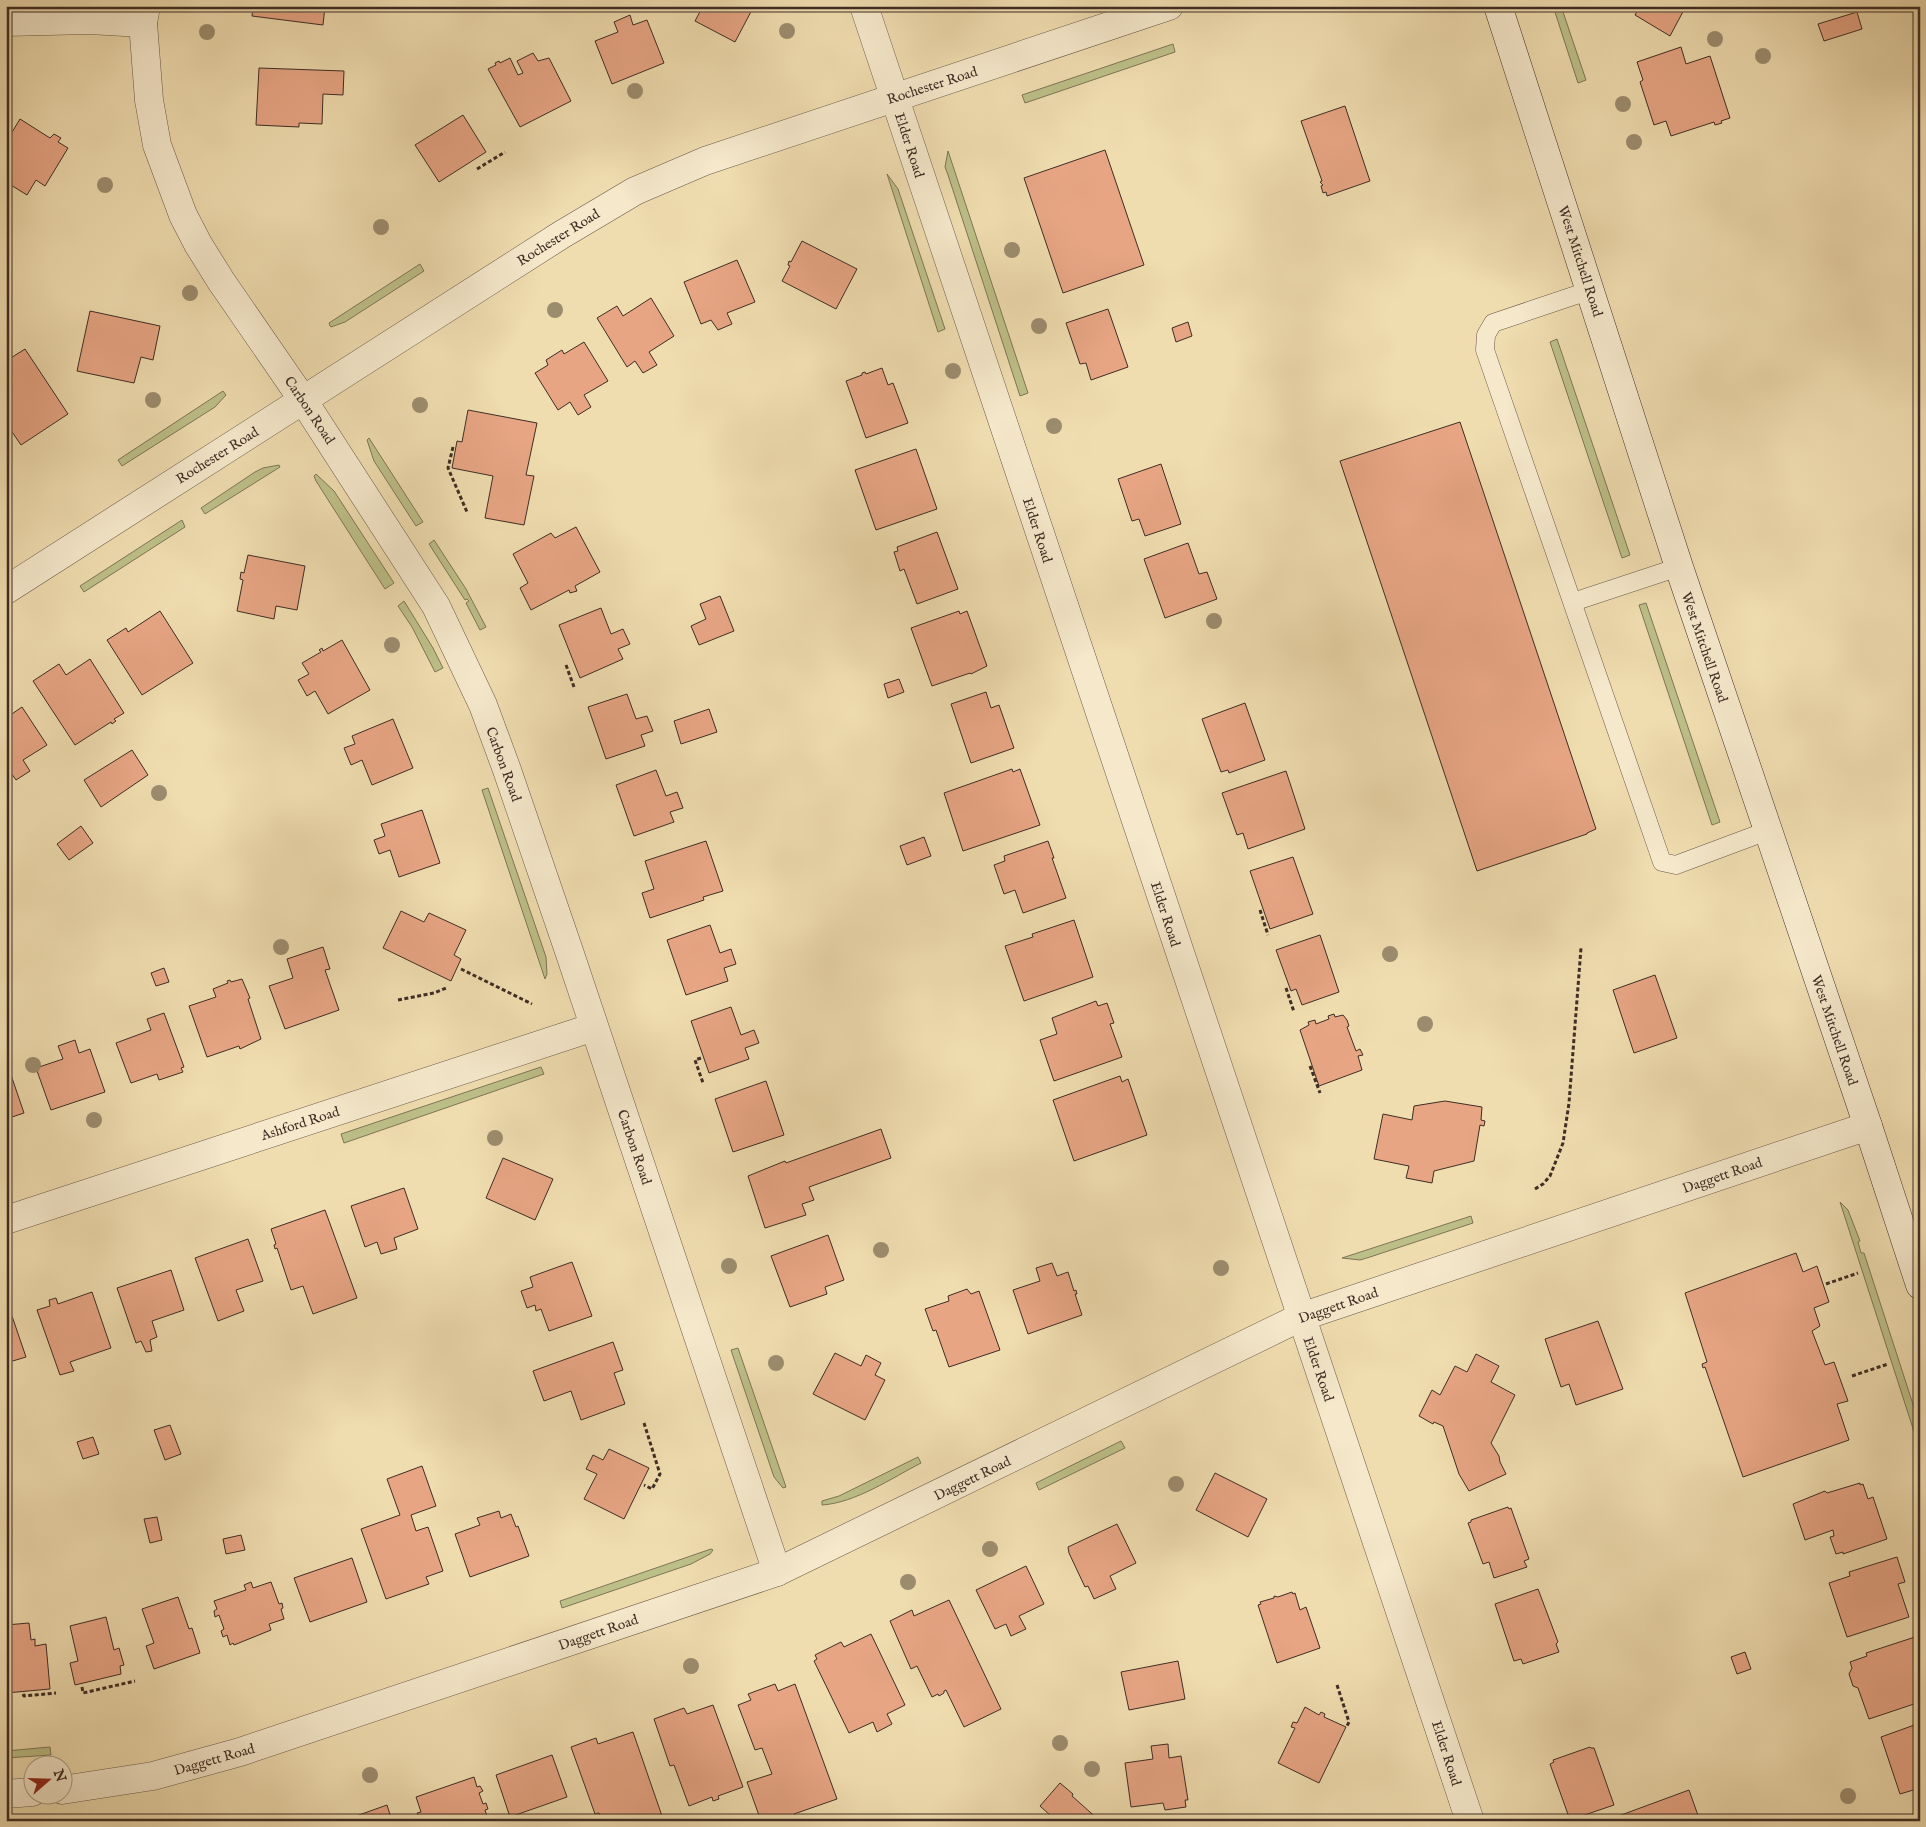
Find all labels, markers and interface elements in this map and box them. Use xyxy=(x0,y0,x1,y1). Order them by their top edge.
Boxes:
street label: Rochester Road xyxy=(885,63,980,109)
street label: Elder Road xyxy=(890,111,928,181)
street label: West Mitchell Road xyxy=(1554,203,1607,320)
street label: Rochester Road xyxy=(514,205,604,270)
street label: Carbon Road xyxy=(280,373,339,449)
street label: Rochester Road xyxy=(173,423,263,488)
street label: Elder Road xyxy=(1018,496,1056,566)
street label: West Mitchell Road xyxy=(1677,590,1732,705)
street label: Carbon Road xyxy=(481,724,525,805)
street label: Elder Road xyxy=(1146,880,1184,950)
street label: West Mitchell Road xyxy=(1807,973,1862,1088)
street label: Ashford Road xyxy=(258,1103,342,1145)
street label: Carbon Road xyxy=(613,1107,655,1188)
street label: Daggett Road xyxy=(1680,1154,1765,1198)
street label: Daggett Road xyxy=(1296,1284,1381,1328)
street label: Elder Road xyxy=(1299,1335,1338,1405)
street label: Daggett Road xyxy=(931,1452,1014,1505)
street label: Daggett Road xyxy=(556,1611,641,1655)
street label: Elder Road xyxy=(1427,1719,1465,1789)
street label: Daggett Road xyxy=(172,1740,257,1780)
north arrow xyxy=(22,1754,72,1804)
text: N xyxy=(48,1766,70,1785)

